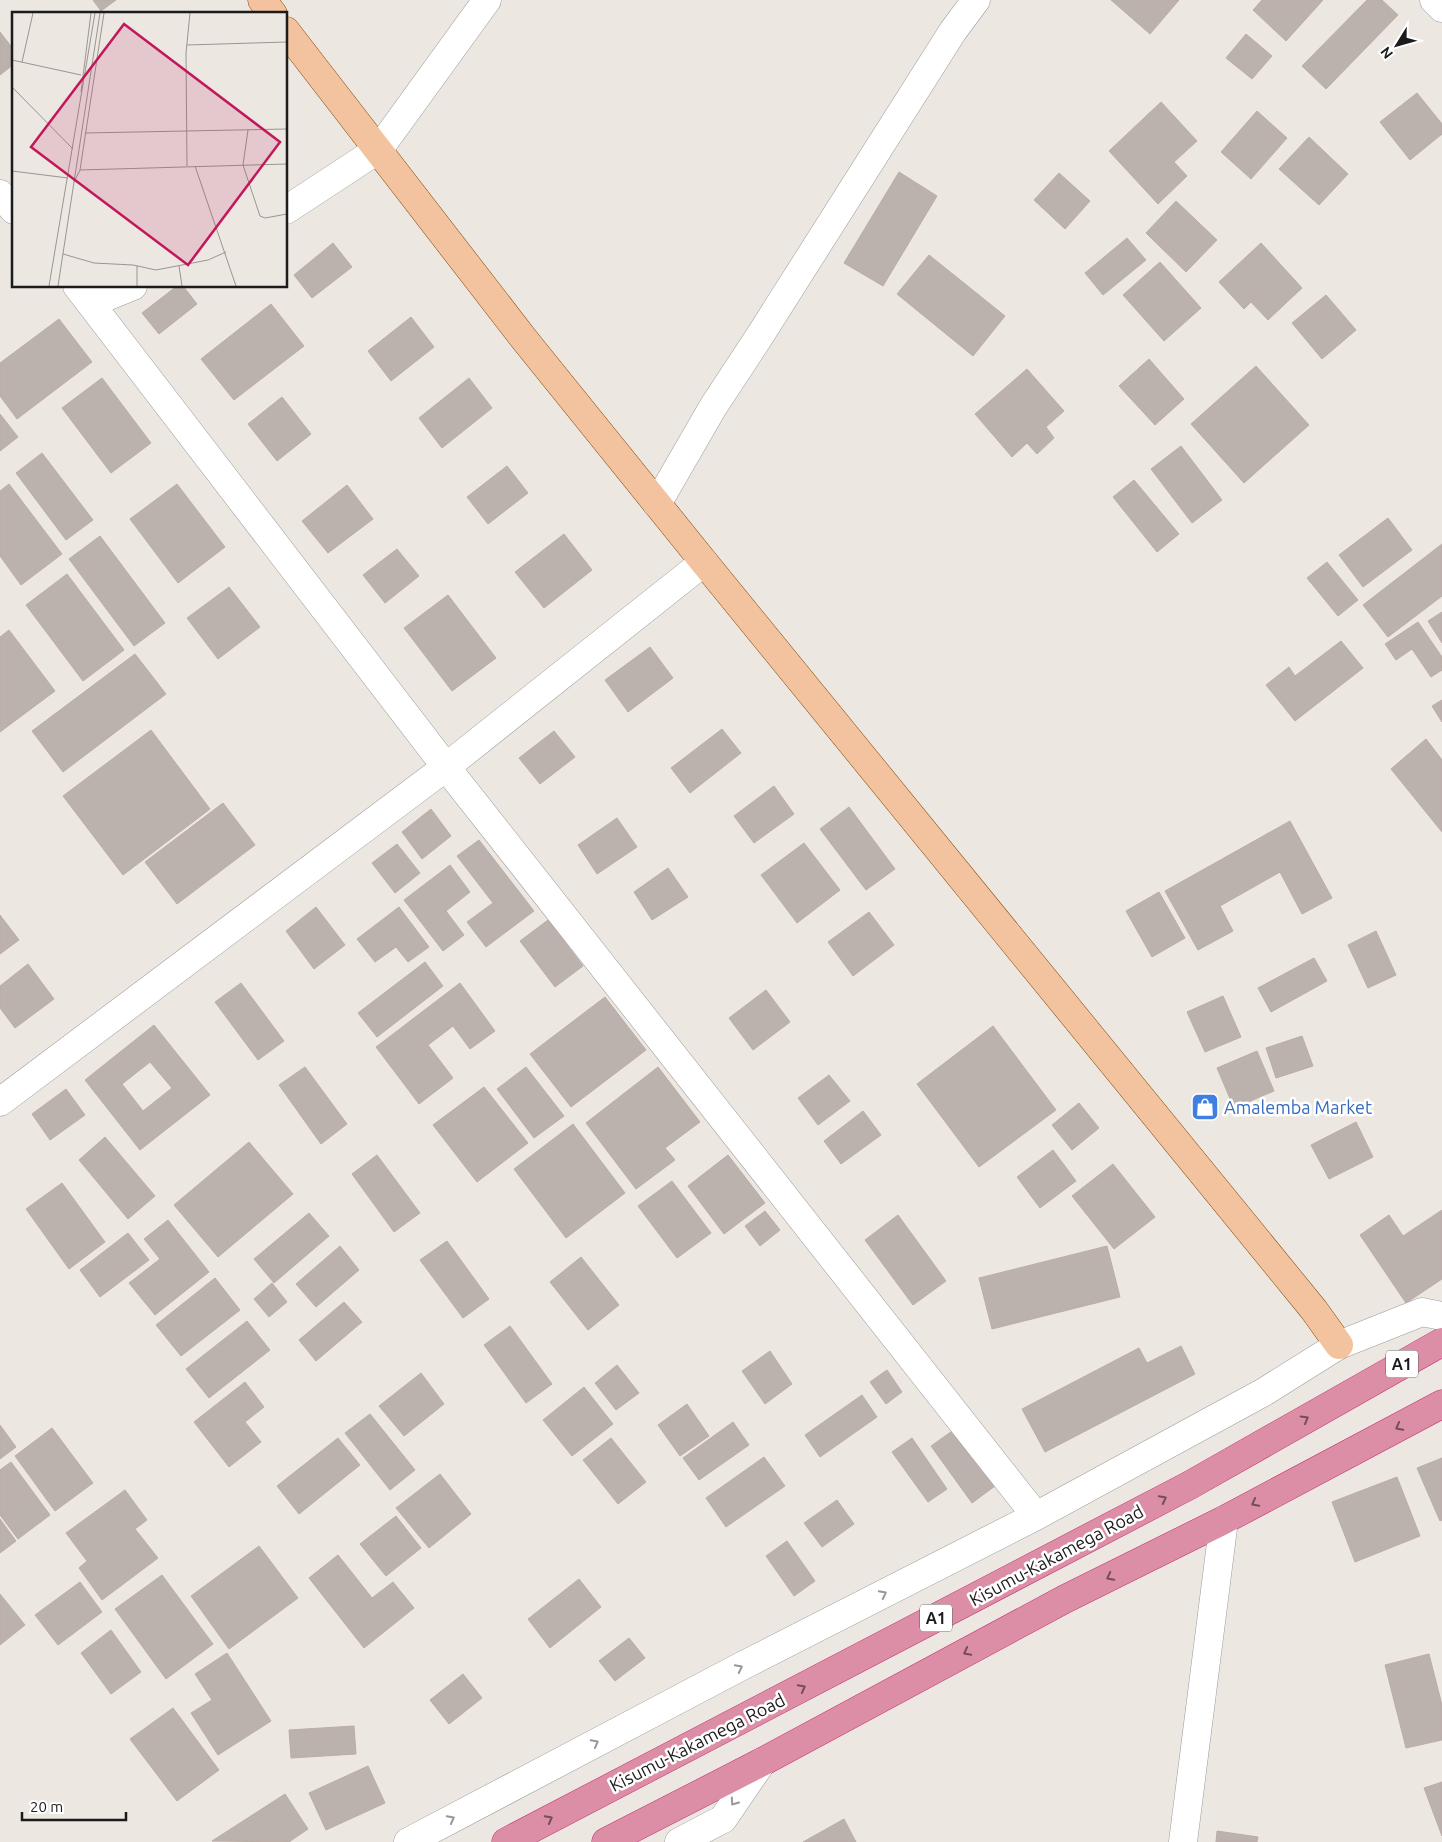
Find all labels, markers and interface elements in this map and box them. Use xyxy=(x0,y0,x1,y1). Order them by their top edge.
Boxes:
inset map xyxy=(12,12,288,288)
north arrow xyxy=(1372,20,1422,70)
text: N xyxy=(1377,44,1396,62)
shop icon: Amalemba Market xyxy=(1190,1092,1220,1122)
place label: Amalemba Market xyxy=(1224,1097,1372,1117)
road number: A1 xyxy=(1386,1350,1418,1378)
one-way arrow xyxy=(1299,1415,1308,1425)
one-way arrow xyxy=(1395,1421,1404,1431)
one-way arrow xyxy=(1158,1495,1167,1505)
one-way arrow xyxy=(1251,1497,1260,1507)
street label: Kisumu-Kakamega Road xyxy=(966,1501,1146,1609)
one-way arrow xyxy=(1107,1571,1116,1581)
one-way arrow xyxy=(878,1590,887,1600)
road number: A1 xyxy=(920,1605,952,1632)
one-way arrow xyxy=(963,1646,972,1656)
one-way arrow xyxy=(733,1664,742,1674)
one-way arrow xyxy=(797,1684,806,1694)
street label: Kisumu-Kakamega Road xyxy=(606,1689,788,1795)
one-way arrow xyxy=(589,1739,598,1749)
scale bar xyxy=(22,1790,126,1822)
one-way arrow xyxy=(731,1796,740,1806)
text: 20 m xyxy=(30,1798,63,1815)
one-way arrow xyxy=(446,1815,455,1825)
one-way arrow xyxy=(544,1815,553,1825)

